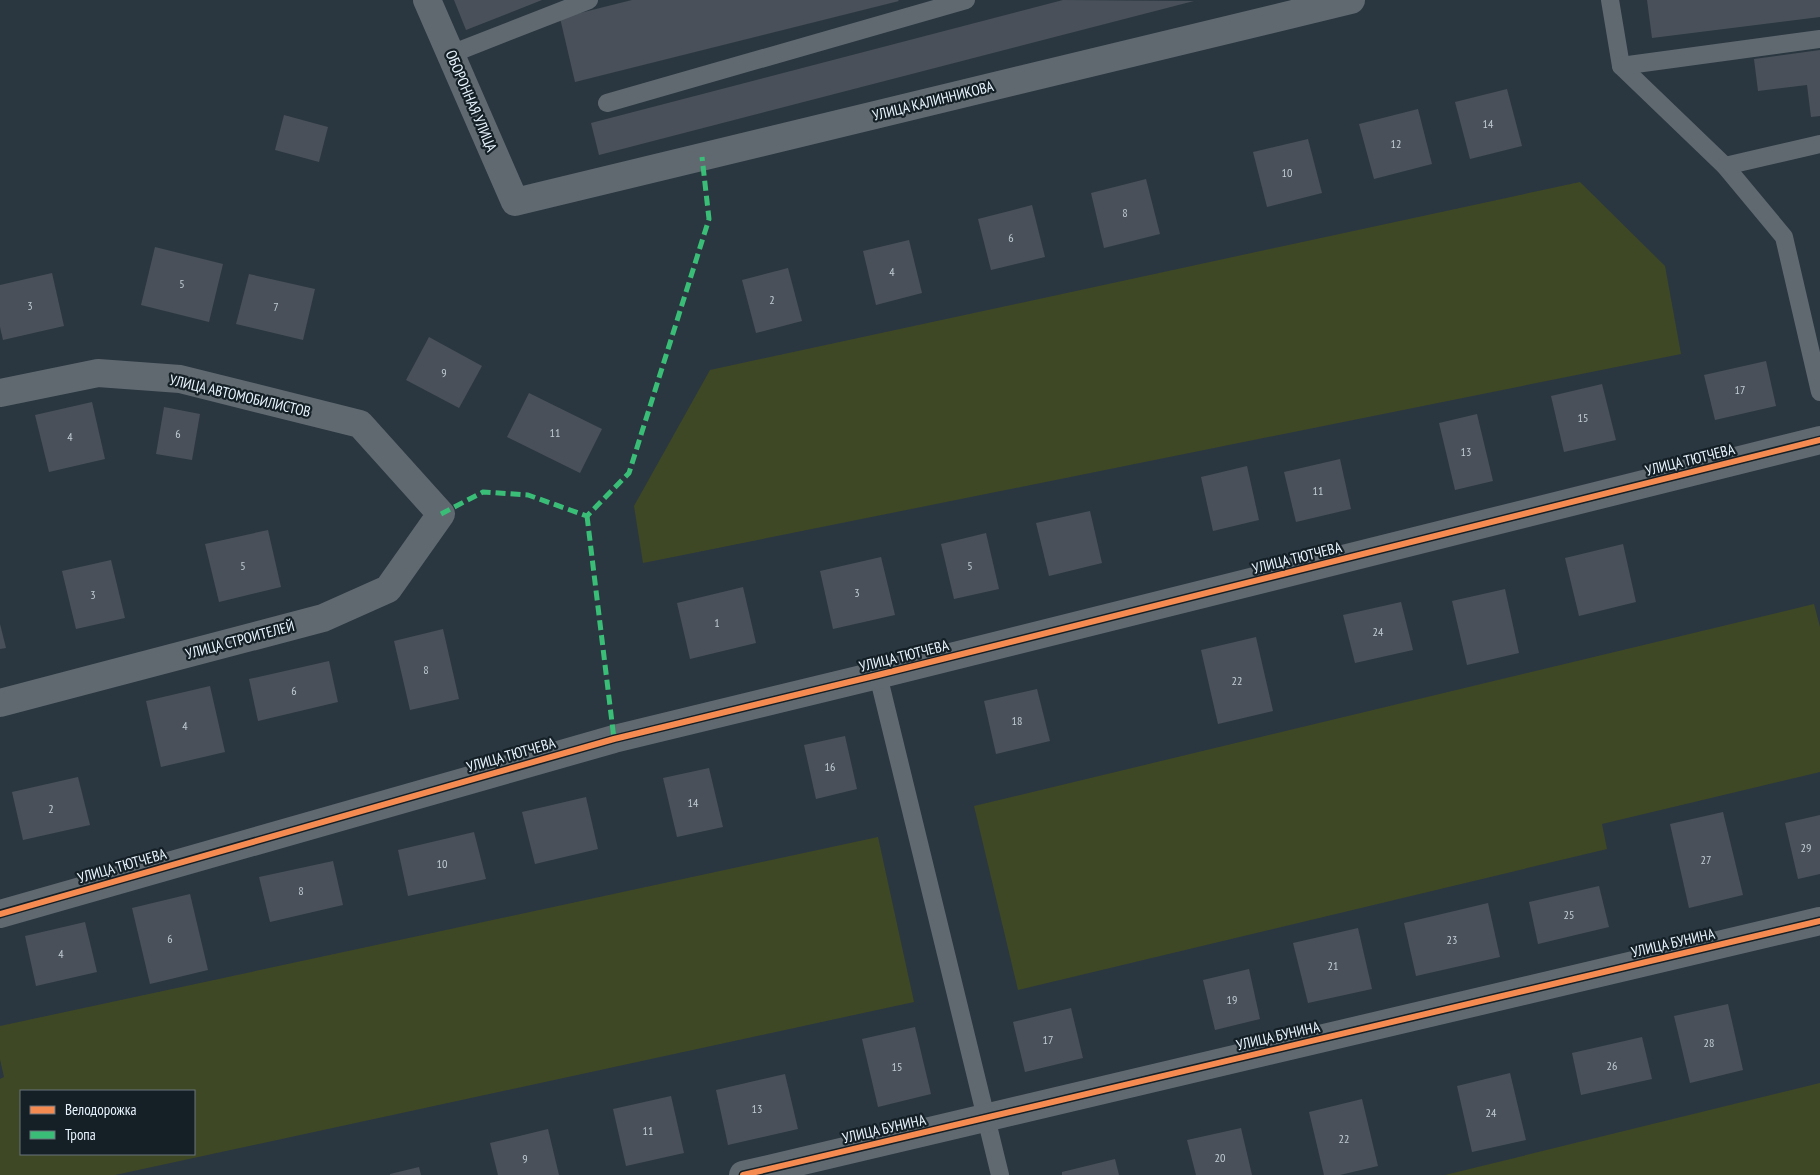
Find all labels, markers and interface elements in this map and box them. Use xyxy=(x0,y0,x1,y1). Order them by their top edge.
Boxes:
street label: ОБОРОННАЯ УЛИЦА xyxy=(442,47,502,155)
street label: УЛИЦА КАЛИННИКОВА xyxy=(870,76,996,125)
house number: 14 xyxy=(1483,116,1494,131)
house number: 12 xyxy=(1391,136,1401,151)
house number: 10 xyxy=(1282,165,1292,180)
house number: 8 xyxy=(1122,205,1128,220)
house number: 6 xyxy=(1008,230,1014,245)
house number: 4 xyxy=(889,264,895,279)
house number: 5 xyxy=(179,276,185,291)
house number: 2 xyxy=(769,292,775,307)
house number: 3 xyxy=(27,298,33,313)
house number: 7 xyxy=(273,299,279,314)
house number: 9 xyxy=(441,365,447,380)
street label: УЛИЦА АВТОМОБИЛИСТОВ xyxy=(168,370,313,421)
house number: 17 xyxy=(1735,382,1745,397)
house number: 15 xyxy=(1578,410,1588,425)
house number: 11 xyxy=(550,425,560,440)
house number: 6 xyxy=(175,426,181,441)
house number: 4 xyxy=(67,429,73,444)
street label: УЛИЦА ТЮТЧЕВА xyxy=(1643,439,1737,480)
house number: 13 xyxy=(1461,444,1471,459)
house number: 11 xyxy=(1313,483,1323,498)
street label: УЛИЦА ТЮТЧЕВА xyxy=(1250,537,1344,578)
house number: 5 xyxy=(240,558,246,573)
house number: 5 xyxy=(967,558,973,573)
house number: 3 xyxy=(854,585,860,600)
house number: 3 xyxy=(90,587,96,602)
house number: 1 xyxy=(714,615,720,630)
street label: УЛИЦА СТРОИТЕЛЕЙ xyxy=(183,616,296,663)
house number: 24 xyxy=(1373,624,1384,639)
street label: УЛИЦА ТЮТЧЕВА xyxy=(857,635,951,676)
house number: 8 xyxy=(423,662,429,677)
house number: 22 xyxy=(1232,673,1242,688)
house number: 6 xyxy=(291,683,297,698)
house number: 18 xyxy=(1012,713,1022,728)
house number: 4 xyxy=(182,718,188,733)
street label: УЛИЦА ТЮТЧЕВА xyxy=(464,733,558,776)
house number: 16 xyxy=(825,759,835,774)
house number: 14 xyxy=(688,795,699,810)
house number: 2 xyxy=(48,801,54,816)
house number: 29 xyxy=(1801,840,1811,855)
street label: УЛИЦА ТЮТЧЕВА xyxy=(75,844,169,887)
house number: 27 xyxy=(1701,852,1711,867)
house number: 10 xyxy=(437,856,447,871)
house number: 8 xyxy=(298,883,304,898)
house number: 25 xyxy=(1564,907,1574,922)
street label: УЛИЦА БУНИНА xyxy=(1629,923,1717,961)
house number: 6 xyxy=(167,931,173,946)
house number: 23 xyxy=(1447,932,1457,947)
house number: 4 xyxy=(58,946,64,961)
house number: 21 xyxy=(1328,958,1338,973)
house number: 19 xyxy=(1227,992,1237,1007)
street label: УЛИЦА БУНИНА xyxy=(1234,1016,1322,1054)
house number: 17 xyxy=(1043,1032,1053,1047)
house number: 28 xyxy=(1704,1035,1714,1050)
house number: 26 xyxy=(1607,1058,1617,1073)
house number: 15 xyxy=(892,1059,902,1074)
legend xyxy=(20,1090,195,1155)
text: Велодорожка xyxy=(65,1100,136,1119)
house number: 13 xyxy=(752,1101,762,1116)
house number: 24 xyxy=(1486,1105,1497,1120)
street label: УЛИЦА БУНИНА xyxy=(840,1109,928,1147)
house number: 11 xyxy=(643,1123,653,1138)
text: Тропа xyxy=(65,1125,96,1144)
house number: 22 xyxy=(1339,1131,1349,1146)
house number: 20 xyxy=(1215,1150,1225,1165)
house number: 9 xyxy=(522,1151,528,1166)

